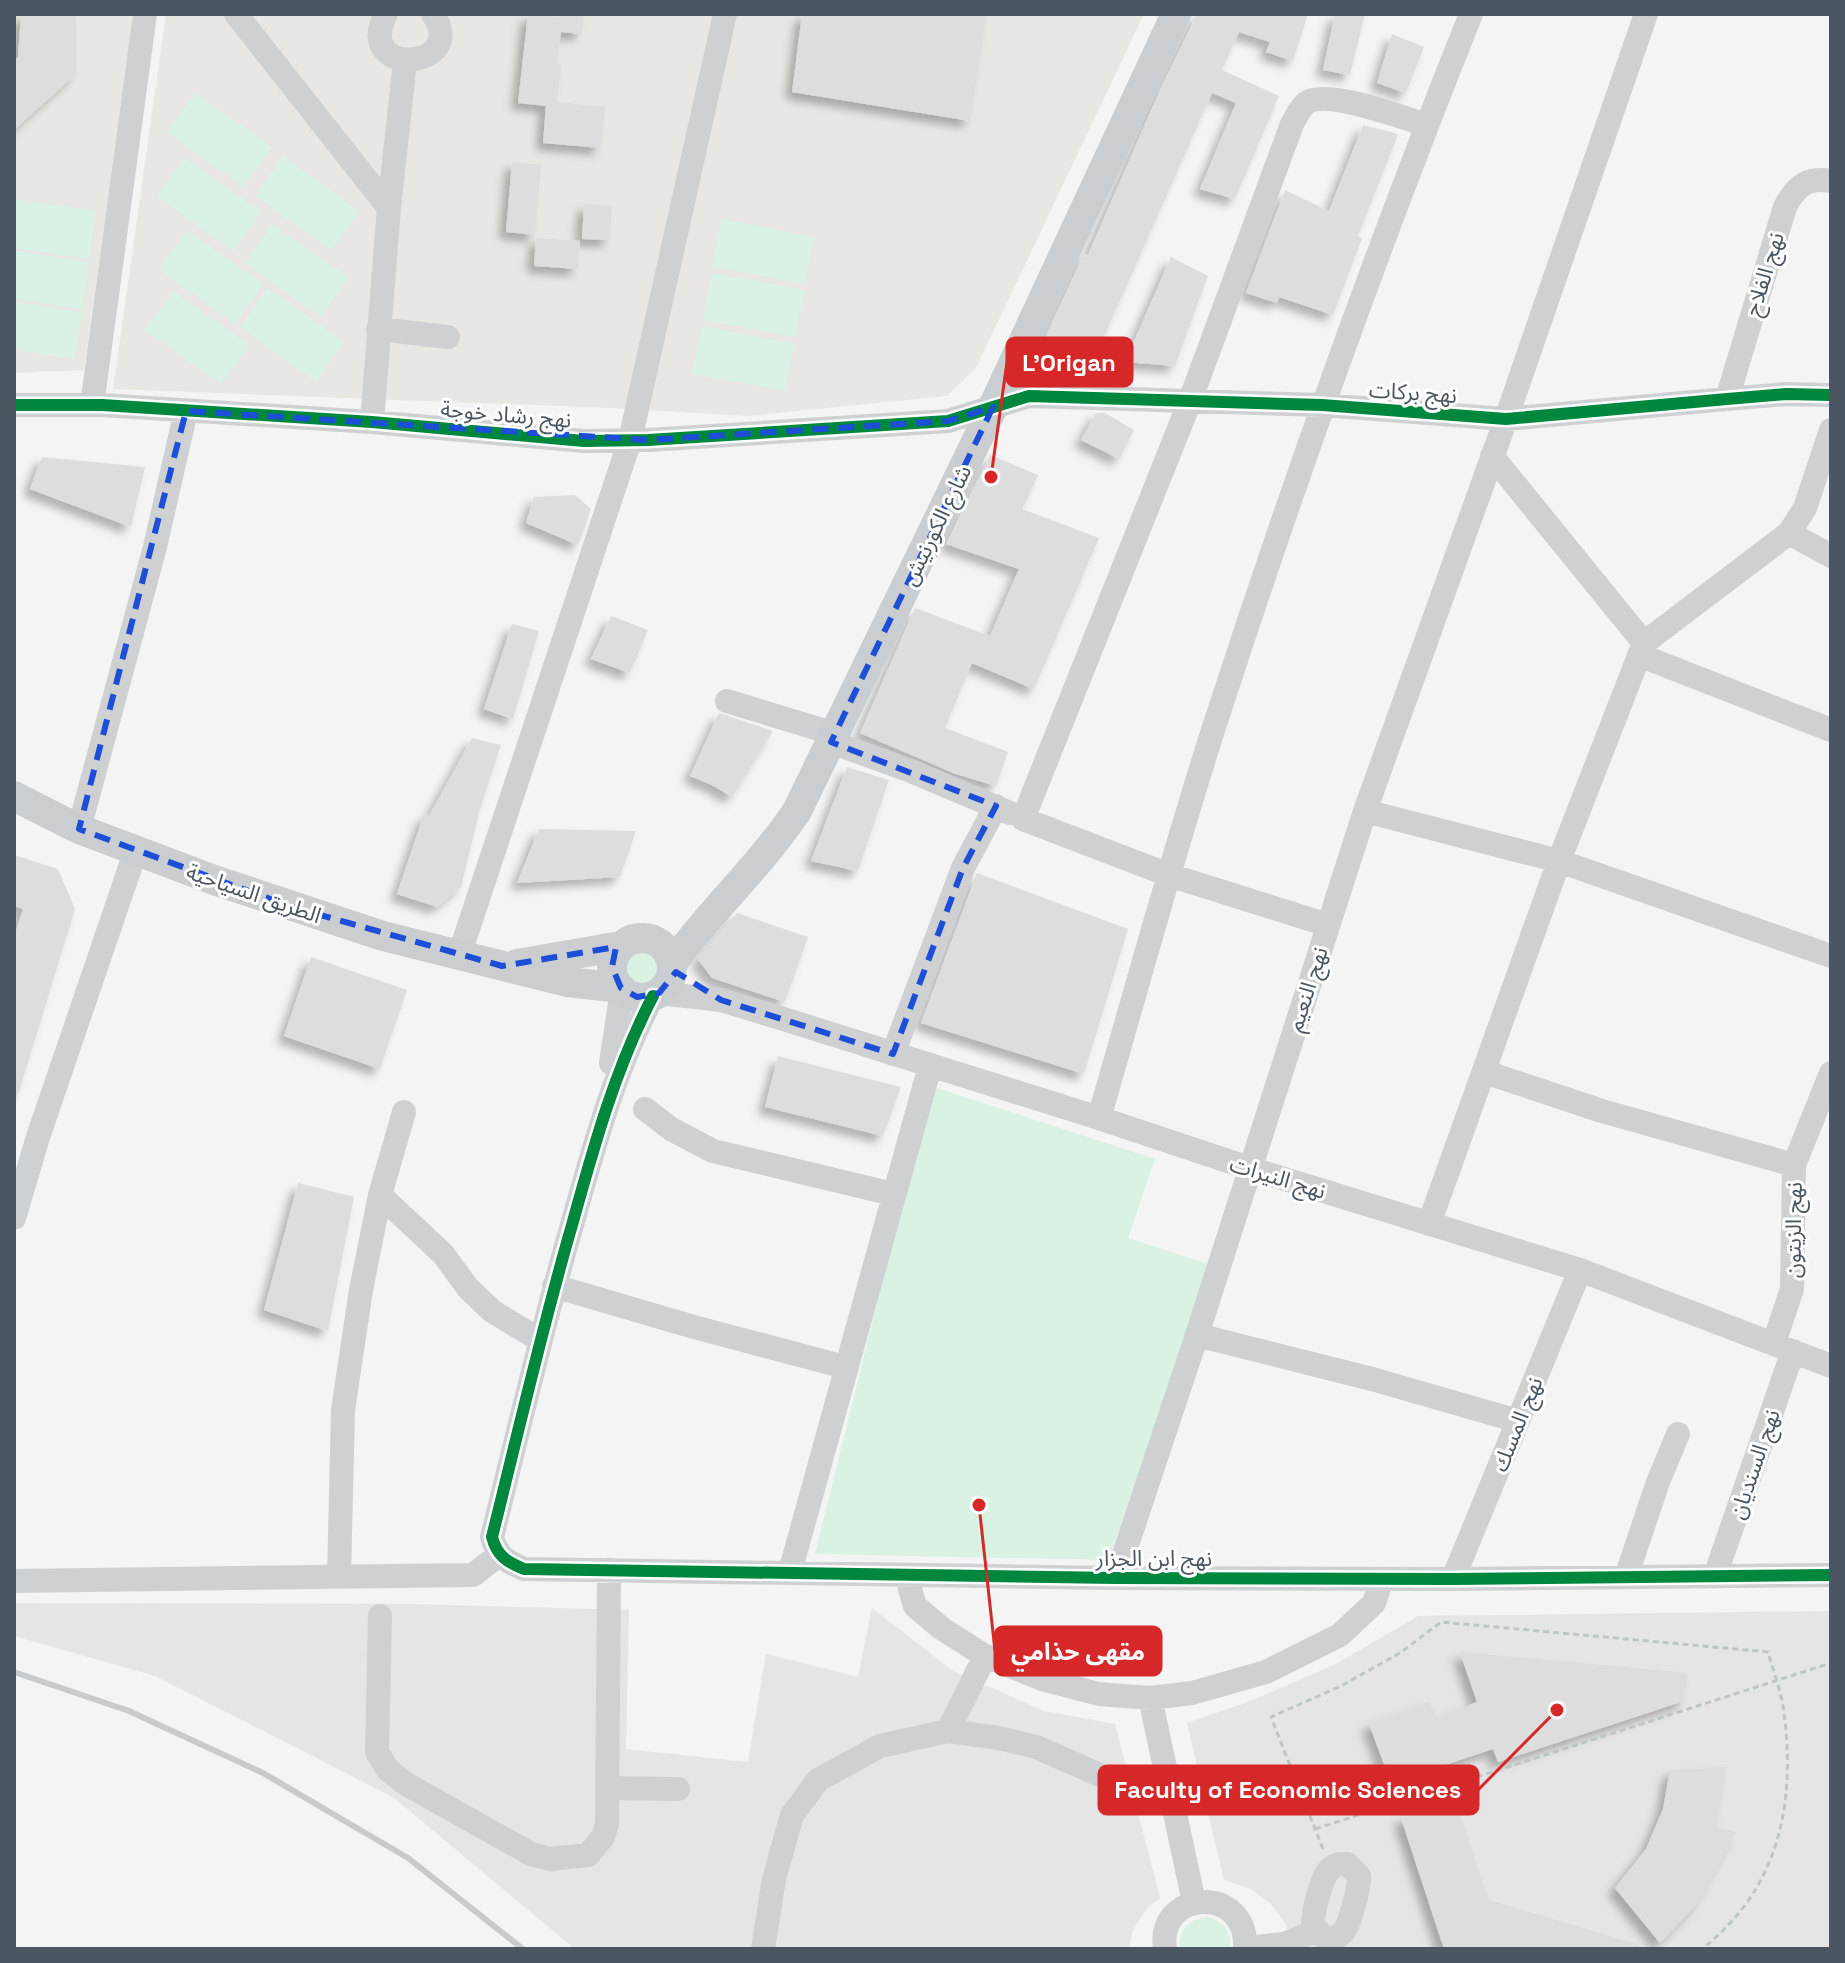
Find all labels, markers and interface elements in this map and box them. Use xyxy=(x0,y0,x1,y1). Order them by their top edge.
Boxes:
street label: نهج الفلاح xyxy=(1738,229,1793,320)
callout: L'Origan xyxy=(1007,338,1132,386)
text: L'Origan xyxy=(1022,347,1116,378)
street label: نهج بركات xyxy=(1368,375,1458,412)
street label: نهج رشاد خوجة xyxy=(439,394,573,437)
street label: شارع الكورنيش xyxy=(895,460,980,591)
street label: الطريق السياحية xyxy=(183,857,325,929)
street label: نهج النعيم xyxy=(1280,943,1337,1036)
street label: نهج النيرات xyxy=(1226,1149,1329,1208)
street label: نهج الزيتون xyxy=(1778,1182,1811,1278)
street label: نهج المسك xyxy=(1485,1373,1551,1477)
street label: نهج السنديان xyxy=(1722,1406,1789,1523)
street label: نهج ابن الجزار xyxy=(1095,1544,1212,1575)
callout: مقهى حذامي xyxy=(995,1627,1161,1675)
text: مقهى حذامي xyxy=(1011,1636,1145,1672)
callout: Faculty of Economic Sciences xyxy=(1099,1766,1478,1814)
text: Faculty of Economic Sciences xyxy=(1115,1774,1461,1805)

